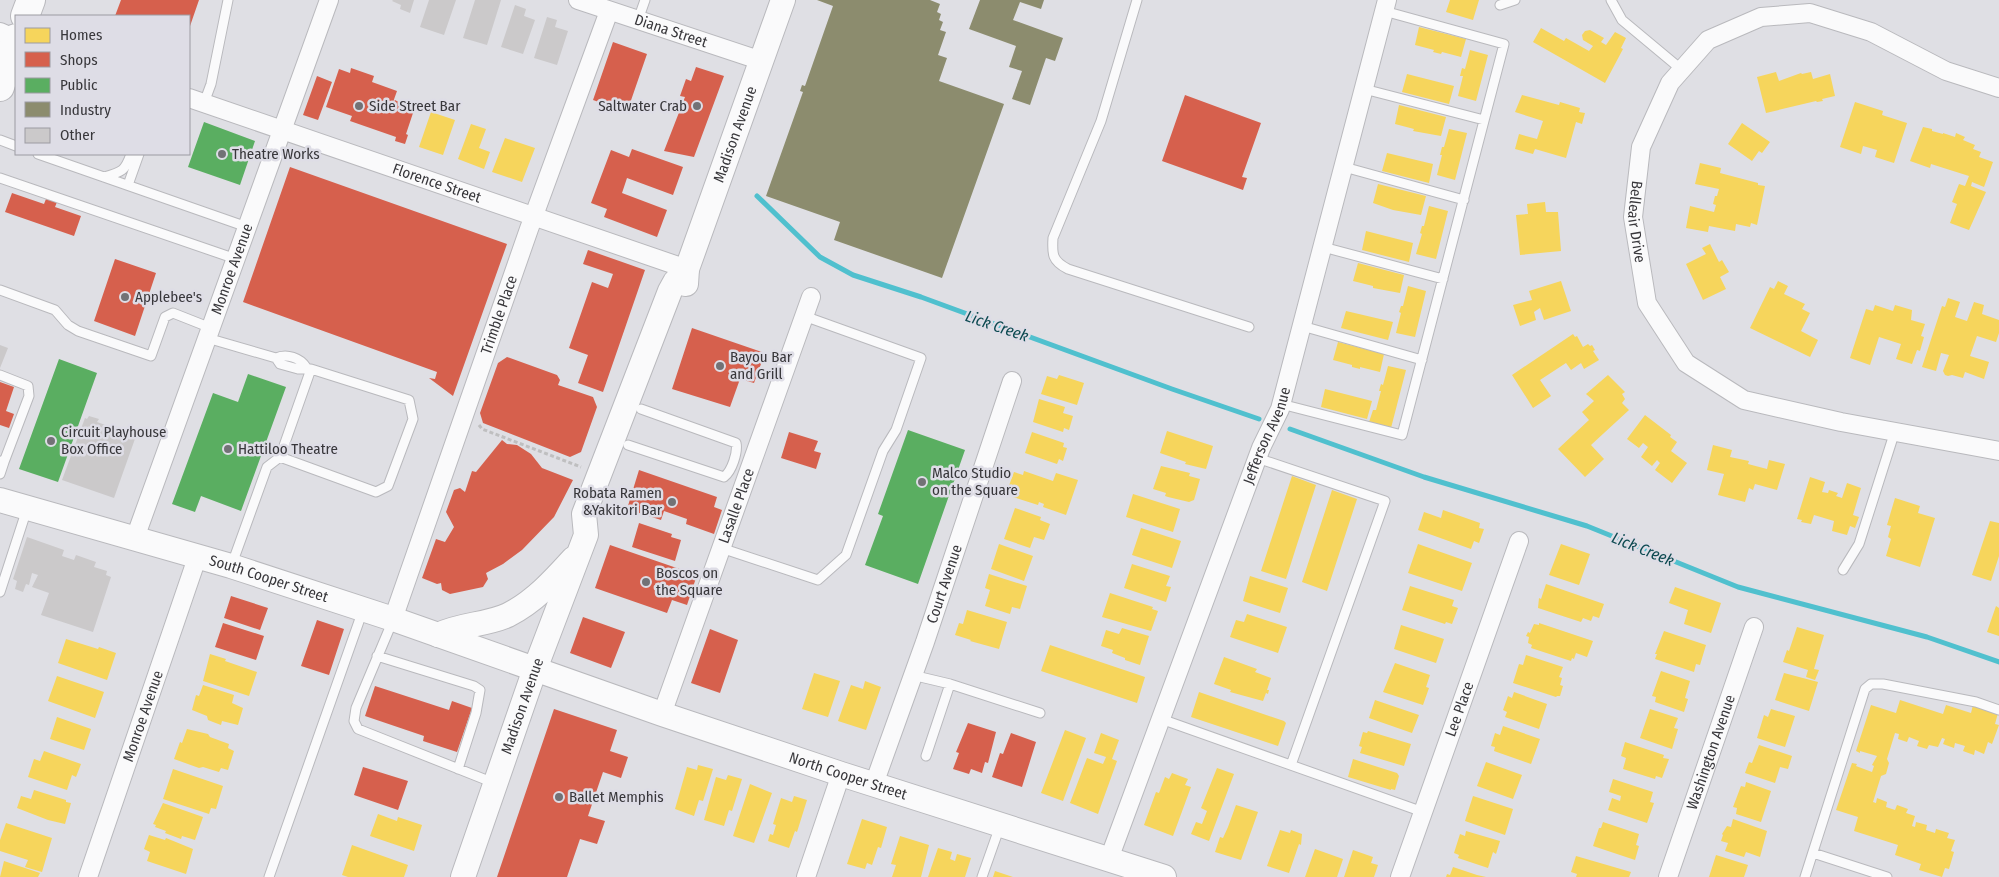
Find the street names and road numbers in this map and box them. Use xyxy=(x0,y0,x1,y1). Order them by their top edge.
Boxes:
street label: Diana Street xyxy=(632,10,710,51)
street label: Madison Avenue xyxy=(710,84,760,185)
street label: Florence Street xyxy=(390,160,484,207)
street label: Belleair Drive xyxy=(1624,180,1649,264)
street label: Monroe Avenue xyxy=(207,221,257,317)
street label: Trimble Place xyxy=(477,273,521,357)
street label: Jefferson Avenue xyxy=(1239,385,1294,487)
street label: Lasalle Place xyxy=(715,466,758,546)
street label: Court Avenue xyxy=(923,542,966,626)
street label: South Cooper Street xyxy=(207,551,330,606)
street label: Madison Avenue xyxy=(497,655,547,756)
street label: Monroe Avenue xyxy=(119,668,167,764)
street label: Lee Place xyxy=(1441,679,1477,739)
street label: Washington Avenue xyxy=(1683,692,1739,812)
street label: North Cooper Street xyxy=(787,748,909,803)

